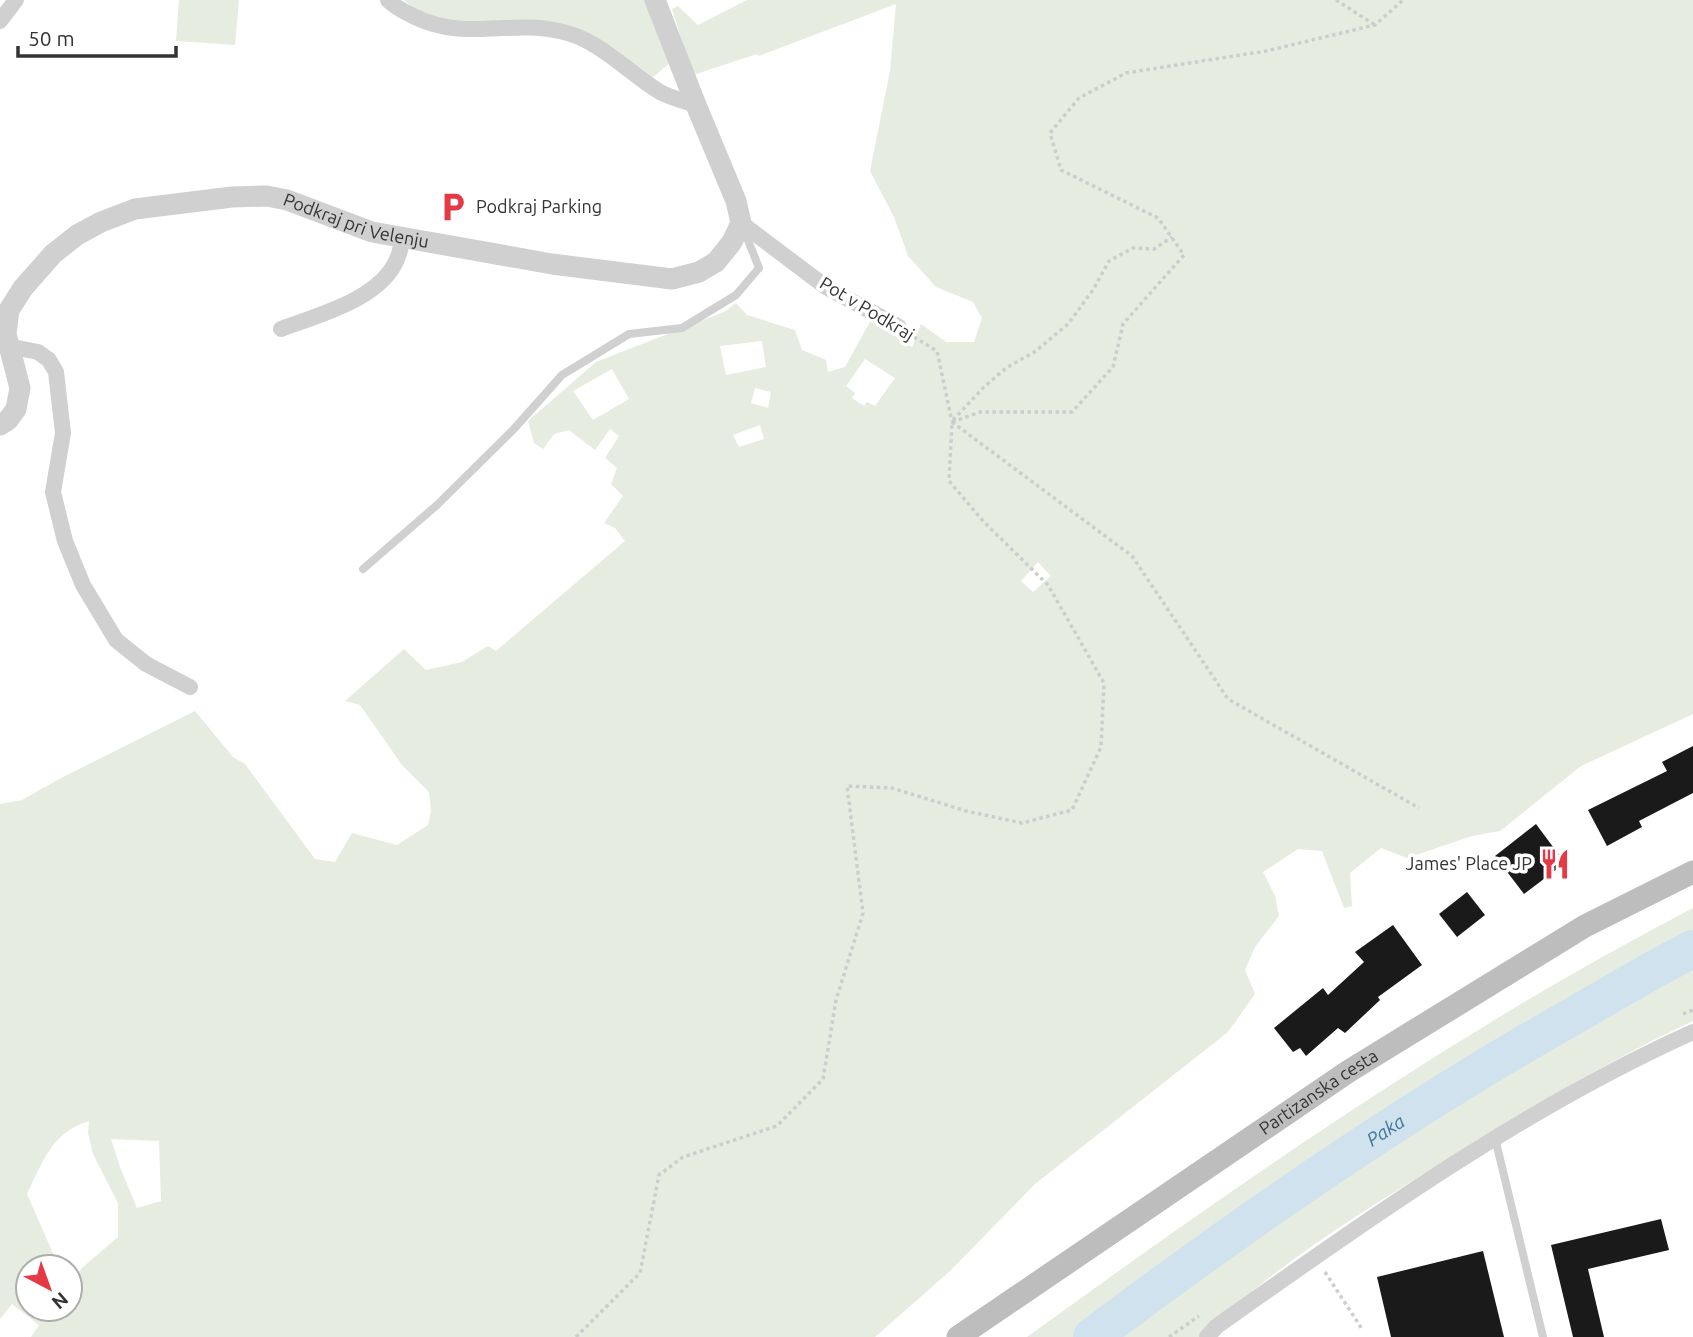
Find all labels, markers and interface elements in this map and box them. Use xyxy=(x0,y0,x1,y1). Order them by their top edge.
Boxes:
scale bar xyxy=(18,14,175,58)
text: 50 m xyxy=(28,26,75,50)
street label: Podkraj pri Velenju xyxy=(281,189,431,251)
parking icon: Podkraj Parking xyxy=(436,190,470,224)
place label: Podkraj Parking xyxy=(476,196,602,216)
street label: Pot v Podkraj xyxy=(817,272,918,344)
restaurant icon: James' Place JP xyxy=(1538,847,1572,881)
place label: James' Place JP xyxy=(1406,853,1532,873)
street label: Partizanska cesta xyxy=(1255,1045,1381,1138)
water label: Paka xyxy=(1362,1110,1409,1151)
north arrow xyxy=(14,1253,84,1323)
text: N xyxy=(48,1288,73,1314)

